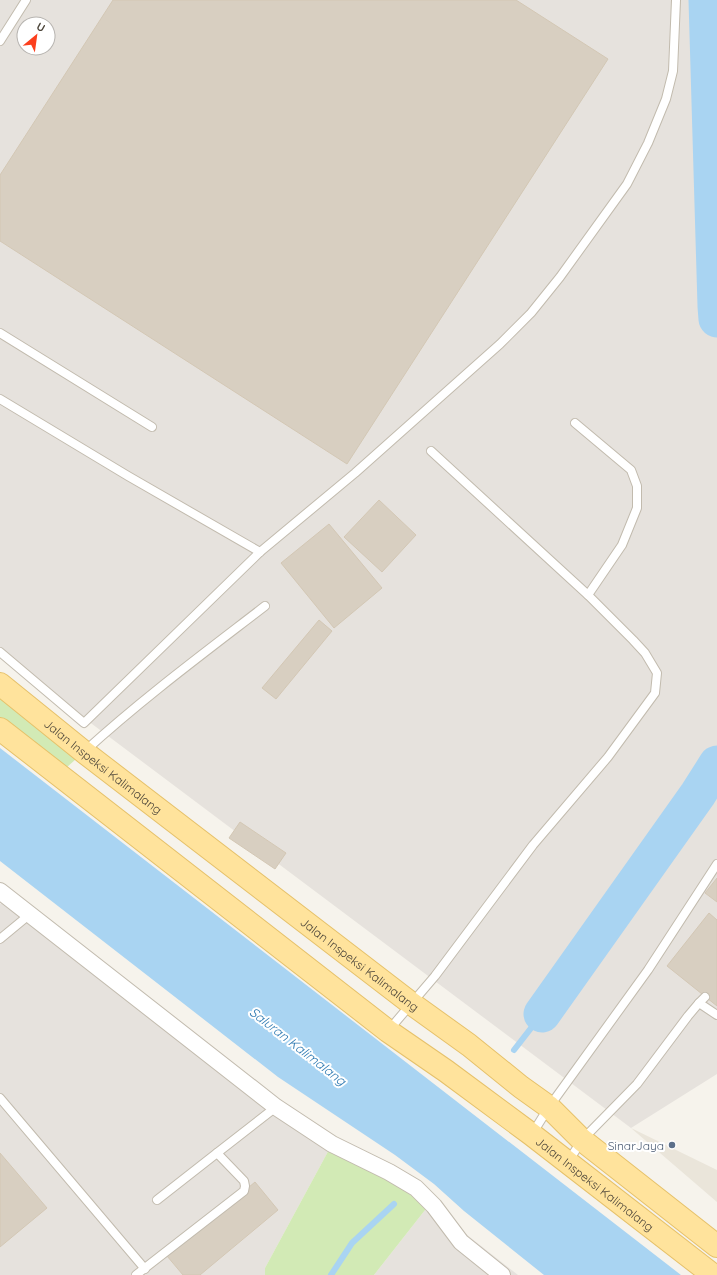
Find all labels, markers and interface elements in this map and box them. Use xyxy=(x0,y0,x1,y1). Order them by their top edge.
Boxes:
north arrow xyxy=(16,16,56,56)
text: U xyxy=(34,19,48,35)
street label: Jalan Inspeksi Kalimalang xyxy=(41,715,165,817)
street label: Jalan Inspeksi Kalimalang xyxy=(298,914,422,1014)
water label: Saluran Kalimalang xyxy=(247,1003,350,1089)
street label: Jalan Inspeksi Kalimalang xyxy=(533,1133,657,1234)
place label: SinarJaya xyxy=(608,1138,664,1153)
marker: SinarJaya xyxy=(667,1140,677,1150)

